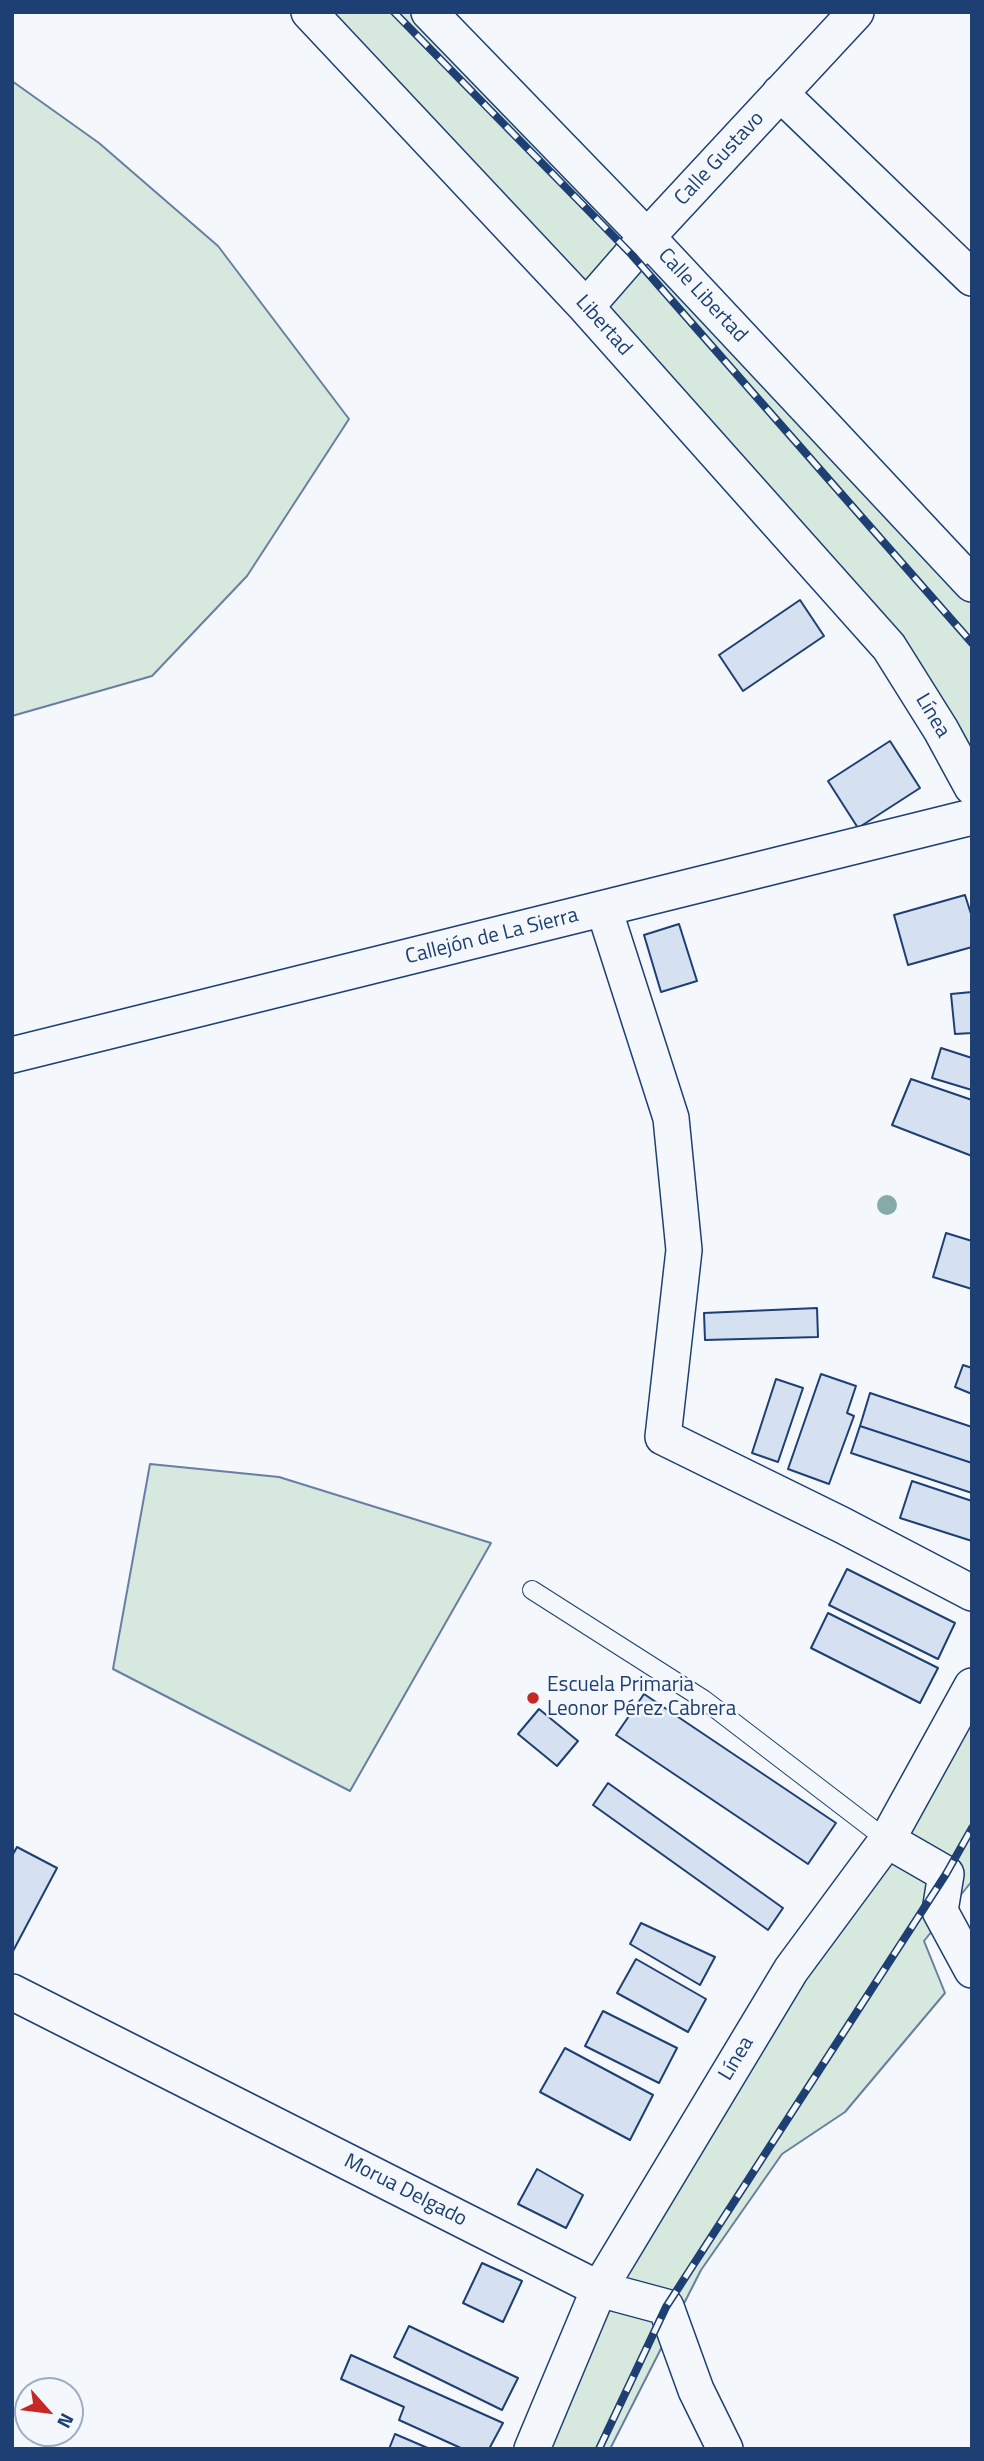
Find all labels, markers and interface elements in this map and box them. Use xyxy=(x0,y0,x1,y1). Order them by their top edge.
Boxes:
street label: Calle Gustavo xyxy=(670,107,770,211)
street label: Calle Libertad xyxy=(652,244,752,348)
street label: Libertad xyxy=(569,291,637,361)
street label: Línea xyxy=(909,689,955,743)
street label: Callejón de La Sierra xyxy=(403,903,581,971)
place label: Escuela Primaria Leonor Pérez Cabrera xyxy=(547,1673,736,1723)
marker: Escuela Primaria Leonor Pérez Cabrera xyxy=(525,1690,541,1706)
street label: Línea xyxy=(714,2032,760,2086)
street label: Morua Delgado xyxy=(339,2149,471,2233)
north arrow xyxy=(14,2377,84,2447)
text: N xyxy=(50,2409,82,2434)

